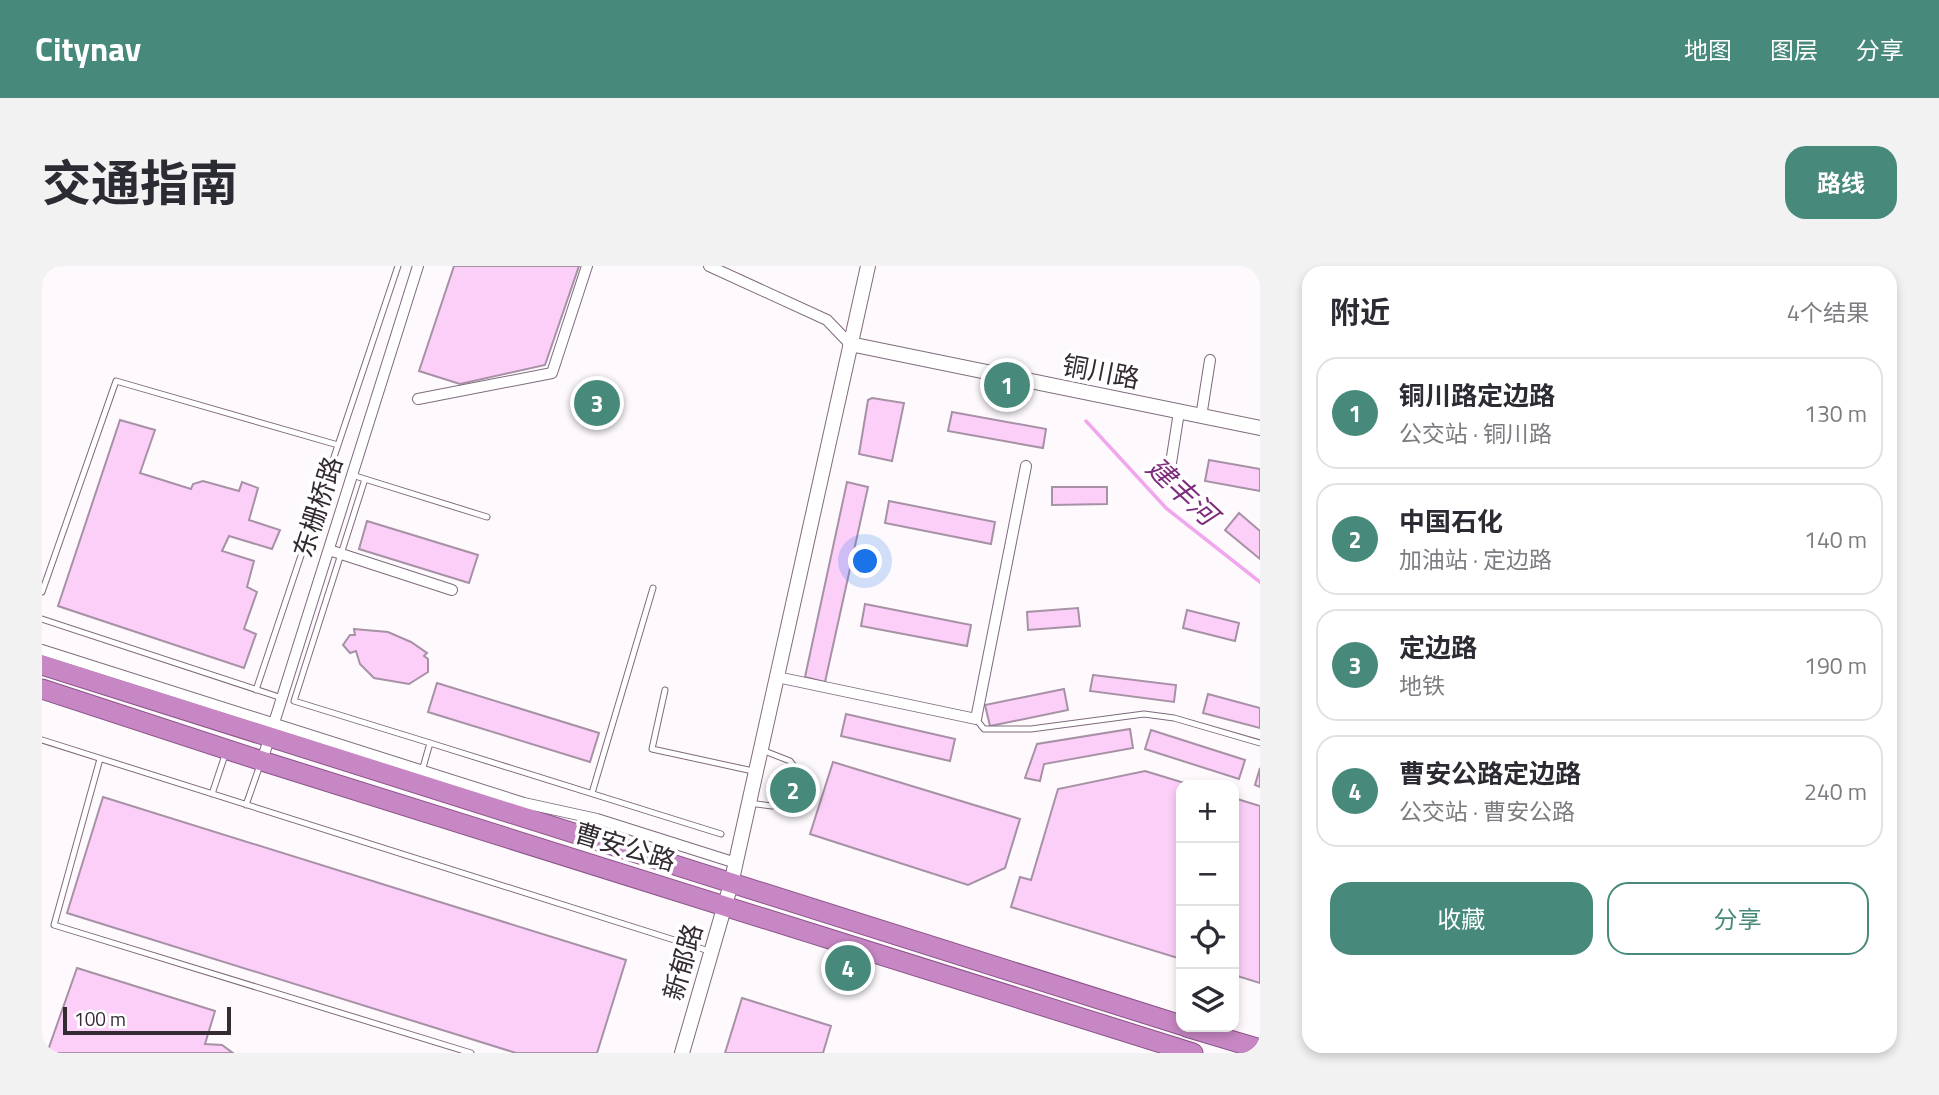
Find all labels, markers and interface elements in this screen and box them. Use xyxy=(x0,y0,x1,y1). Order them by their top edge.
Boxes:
text: Citynav xyxy=(35,24,141,74)
text: 地图 xyxy=(1684,32,1732,68)
text: 图层 xyxy=(1770,32,1818,68)
text: 分享 xyxy=(1856,32,1904,68)
text: 交通指南 xyxy=(42,145,238,220)
button: 路线 xyxy=(1785,146,1897,219)
text: 附近 xyxy=(1330,289,1390,335)
text: 4个结果 xyxy=(1787,295,1869,330)
street label: 铜川路 xyxy=(1059,345,1143,398)
pin: 1 xyxy=(984,359,1030,411)
text: 铜川路定边路 xyxy=(1399,376,1555,415)
pin: 3 xyxy=(574,377,620,429)
text: 1 xyxy=(1349,396,1361,431)
text: 130 m xyxy=(1804,396,1867,431)
text: 公交站 · 铜川路 xyxy=(1399,416,1552,451)
water label: 建丰河 xyxy=(1137,446,1231,538)
street label: 东栅桥路 xyxy=(283,451,352,562)
text: 中国石化 xyxy=(1399,502,1503,541)
text: 2 xyxy=(1349,522,1361,557)
text: 140 m xyxy=(1804,522,1867,557)
text: 加油站 · 定边路 xyxy=(1399,542,1552,577)
your location xyxy=(848,544,882,578)
text: 定边路 xyxy=(1399,628,1477,667)
text: 3 xyxy=(1349,648,1361,683)
text: 190 m xyxy=(1804,648,1867,683)
text: 地铁 xyxy=(1399,668,1445,703)
text: 曹安公路定边路 xyxy=(1399,754,1581,793)
pin: 2 xyxy=(770,764,816,816)
text: 4 xyxy=(1349,774,1361,809)
text: 240 m xyxy=(1804,774,1867,809)
map controls xyxy=(1176,780,1239,1032)
button: + xyxy=(1176,780,1239,843)
text: 公交站 · 曹安公路 xyxy=(1399,794,1575,829)
street label: 曹安公路 xyxy=(570,813,681,880)
button: − xyxy=(1176,843,1239,906)
button: 收藏 xyxy=(1330,882,1593,955)
button: 分享 xyxy=(1607,882,1869,955)
button: locate xyxy=(1176,906,1239,969)
street label: 新郁路 xyxy=(653,919,712,1005)
pin: 4 xyxy=(825,942,871,994)
button: layers xyxy=(1176,969,1239,1032)
scale bar xyxy=(63,1004,231,1036)
text: 100 m xyxy=(74,1004,126,1033)

